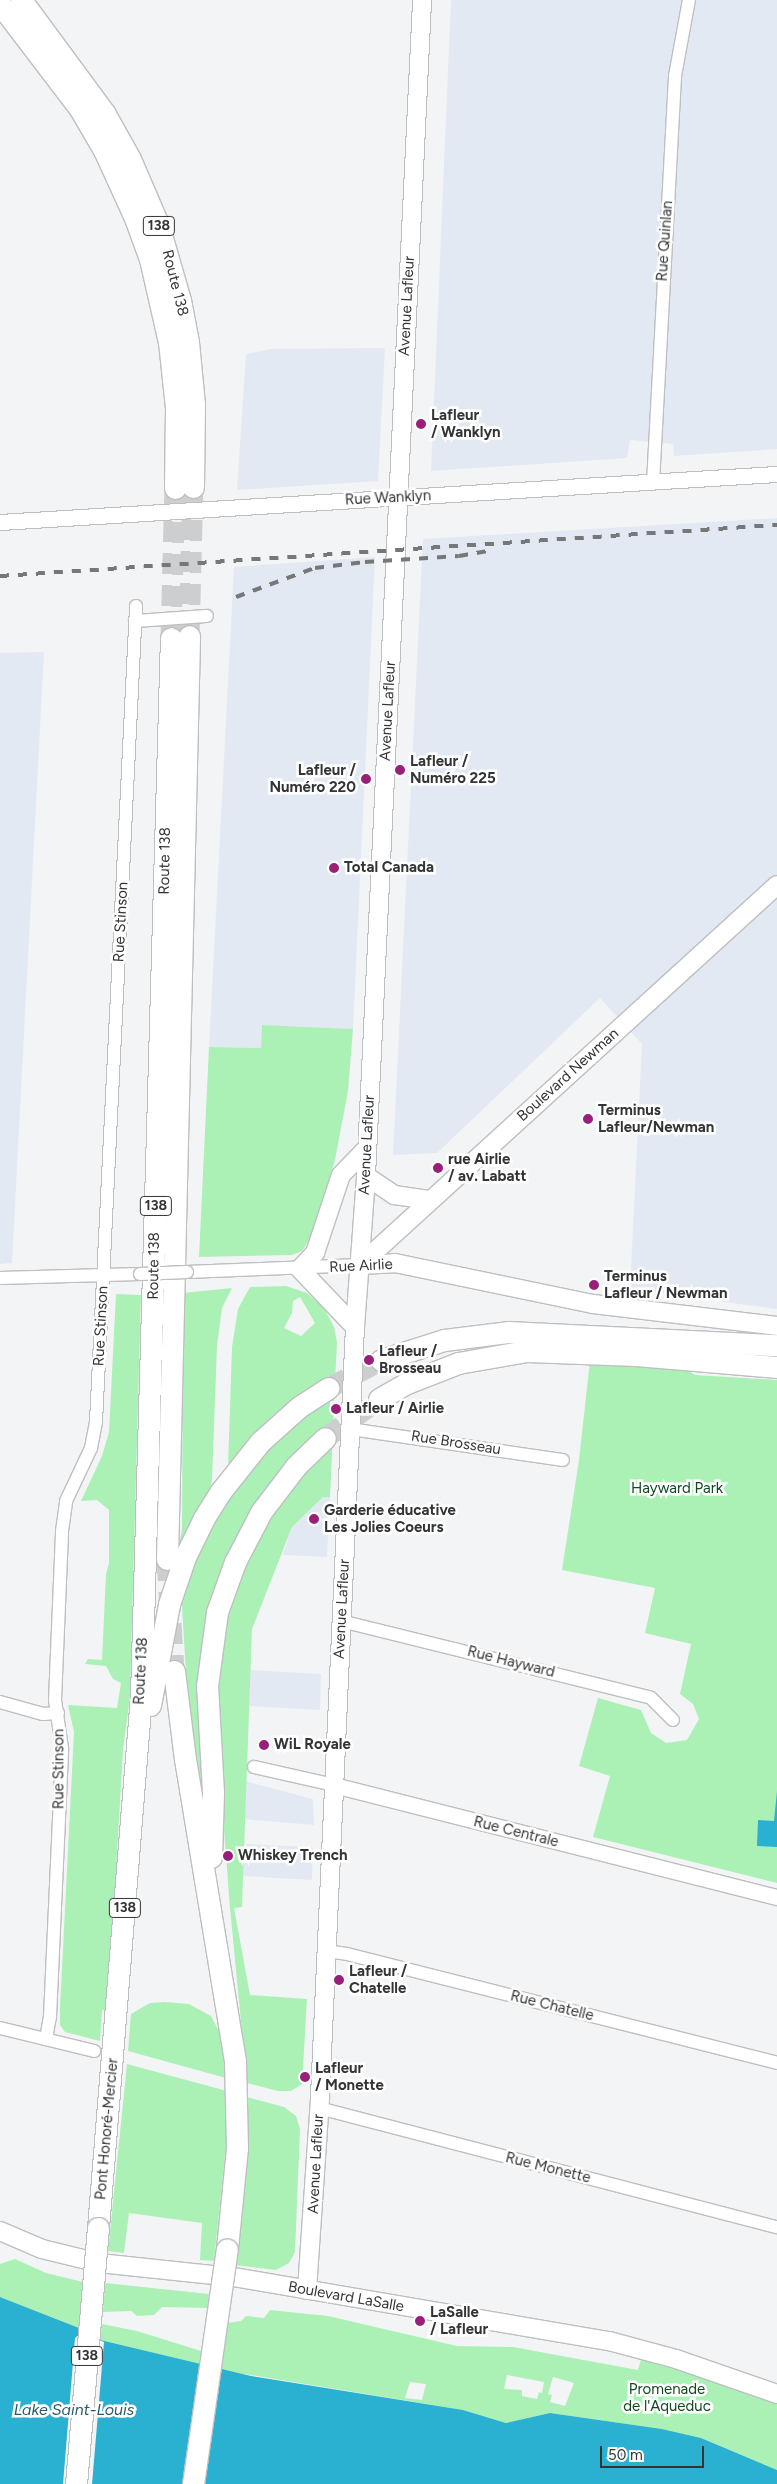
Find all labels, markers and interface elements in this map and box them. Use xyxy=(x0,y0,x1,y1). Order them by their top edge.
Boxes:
street label: Rue Quinlan xyxy=(653,200,677,282)
road number: 138 xyxy=(143,215,175,238)
street label: Route 138 xyxy=(158,248,192,318)
street label: Avenue Lafleur xyxy=(395,255,419,357)
place label: Lafleur / Wanklyn xyxy=(431,406,501,441)
marker: Lafleur / Wanklyn xyxy=(415,418,427,430)
street label: Rue Wanklyn xyxy=(344,487,432,509)
street label: Avenue Lafleur xyxy=(376,660,400,762)
place label: Lafleur / Numéro 225 xyxy=(410,752,496,787)
place label: Lafleur / Numéro 220 xyxy=(269,761,356,796)
marker: Lafleur / Numéro 225 xyxy=(394,764,406,776)
marker: Lafleur / Numéro 220 xyxy=(360,773,372,785)
street label: Route 138 xyxy=(155,827,175,895)
place label: Total Canada xyxy=(344,859,434,877)
marker: Total Canada xyxy=(328,862,340,874)
street label: Rue Stinson xyxy=(110,881,132,963)
street label: Boulevard Newman xyxy=(513,1025,623,1125)
street label: Avenue Lafleur xyxy=(355,1094,379,1196)
place label: Terminus Lafleur/Newman xyxy=(598,1101,714,1136)
marker: Terminus Lafleur/Newman xyxy=(582,1113,594,1125)
place label: rue Airlie / av. Labatt xyxy=(448,1150,527,1185)
marker: rue Airlie / av. Labatt xyxy=(432,1162,444,1174)
road number: 138 xyxy=(140,1194,172,1218)
street label: Route 138 xyxy=(144,1232,164,1300)
street label: Rue Airlie xyxy=(329,1255,393,1277)
place label: Terminus Lafleur / Newman xyxy=(604,1267,727,1302)
marker: Terminus Lafleur / Newman xyxy=(588,1279,600,1291)
street label: Rue Stinson xyxy=(90,1285,112,1367)
place label: Lafleur / Brosseau xyxy=(379,1342,441,1377)
marker: Lafleur / Brosseau xyxy=(363,1354,375,1366)
place label: Lafleur / Airlie xyxy=(346,1400,444,1418)
marker: Lafleur / Airlie xyxy=(330,1403,342,1415)
street label: Rue Brosseau xyxy=(410,1427,502,1459)
park label: Hayward Park xyxy=(631,1480,723,1498)
place label: Garderie éducative Les Jolies Coeurs xyxy=(324,1501,456,1536)
marker: Garderie éducative Les Jolies Coeurs xyxy=(308,1513,320,1525)
street label: Avenue Lafleur xyxy=(330,1558,354,1660)
street label: Route 138 xyxy=(130,1637,152,1705)
street label: Rue Hayward xyxy=(465,1642,557,1682)
street label: Rue Stinson xyxy=(50,1729,68,1809)
place label: WiL Royale xyxy=(274,1736,351,1754)
marker: WiL Royale xyxy=(258,1739,270,1751)
street label: Rue Centrale xyxy=(472,1813,560,1851)
place label: Whiskey Trench xyxy=(238,1847,348,1865)
marker: Whiskey Trench xyxy=(222,1850,234,1862)
road number: 138 xyxy=(109,1896,141,1920)
place label: Lafleur / Chatelle xyxy=(349,1962,407,1997)
marker: Lafleur / Chatelle xyxy=(333,1974,345,1986)
street label: Rue Chatelle xyxy=(509,1987,595,2025)
street label: Pont Honoré-Mercier xyxy=(92,2057,122,2201)
place label: Lafleur / Monette xyxy=(315,2059,384,2094)
marker: Lafleur / Monette xyxy=(299,2071,311,2083)
street label: Avenue Lafleur xyxy=(304,2113,328,2215)
street label: Rue Monette xyxy=(504,2149,592,2187)
street label: Boulevard LaSalle xyxy=(287,2278,405,2316)
place label: LaSalle / Lafleur xyxy=(430,2303,488,2338)
marker: LaSalle / Lafleur xyxy=(414,2315,426,2327)
road number: 138 xyxy=(71,2344,103,2368)
park label: Promenade de l'Aqueduc xyxy=(623,2380,711,2415)
water label: Lake Saint-Louis xyxy=(14,2400,134,2420)
scale bar xyxy=(602,2436,706,2468)
text: 50 m xyxy=(608,2446,643,2464)

